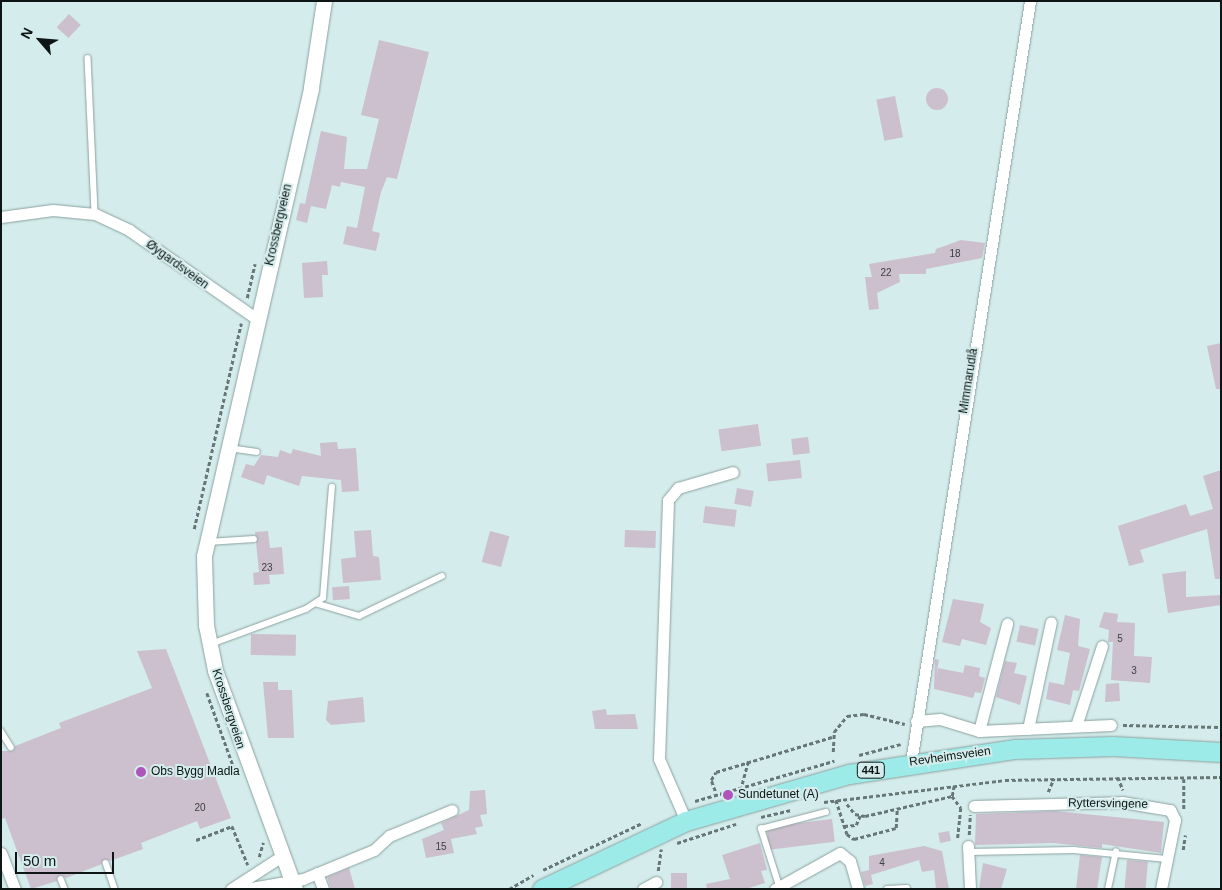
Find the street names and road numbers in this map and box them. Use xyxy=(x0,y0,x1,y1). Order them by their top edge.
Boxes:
street label: Krossbergveien xyxy=(263,183,295,267)
street label: Øygardsveien xyxy=(143,237,211,293)
street label: Mimmarudlå xyxy=(957,347,981,415)
street label: Krossbergveien xyxy=(208,667,248,751)
street label: Revheimsveien xyxy=(908,744,992,770)
road number: 441 xyxy=(856,762,886,778)
street label: Ryttersvingene xyxy=(1068,796,1148,812)

